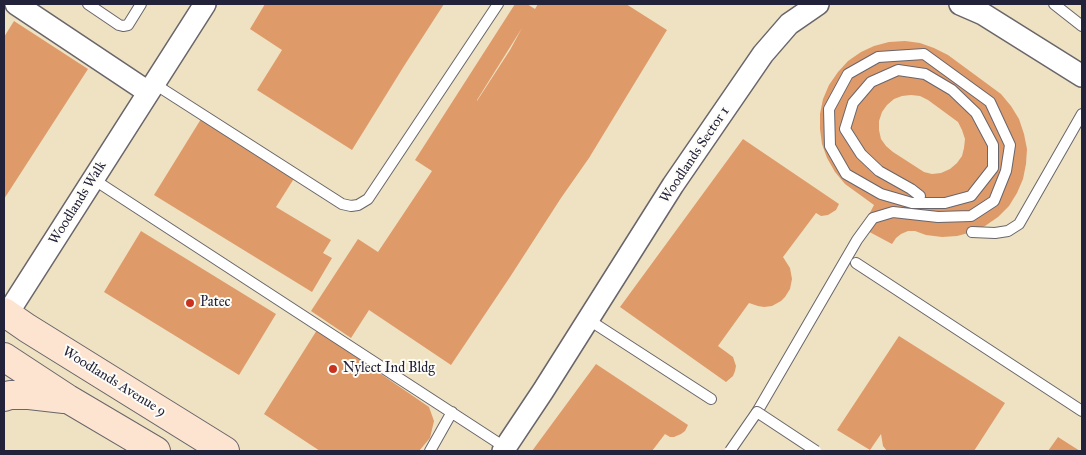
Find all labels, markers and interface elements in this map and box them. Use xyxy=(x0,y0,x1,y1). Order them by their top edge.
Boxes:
street label: Woodlands Sector 1 xyxy=(657,104,733,206)
street label: Woodlands Walk xyxy=(46,158,110,248)
place label: Patec xyxy=(200,295,230,311)
marker: Patec xyxy=(184,297,196,309)
street label: Woodlands Avenue 9 xyxy=(59,343,169,421)
place label: Nylect Ind Bldg xyxy=(343,361,435,377)
marker: Nylect Ind Bldg xyxy=(327,363,339,375)

